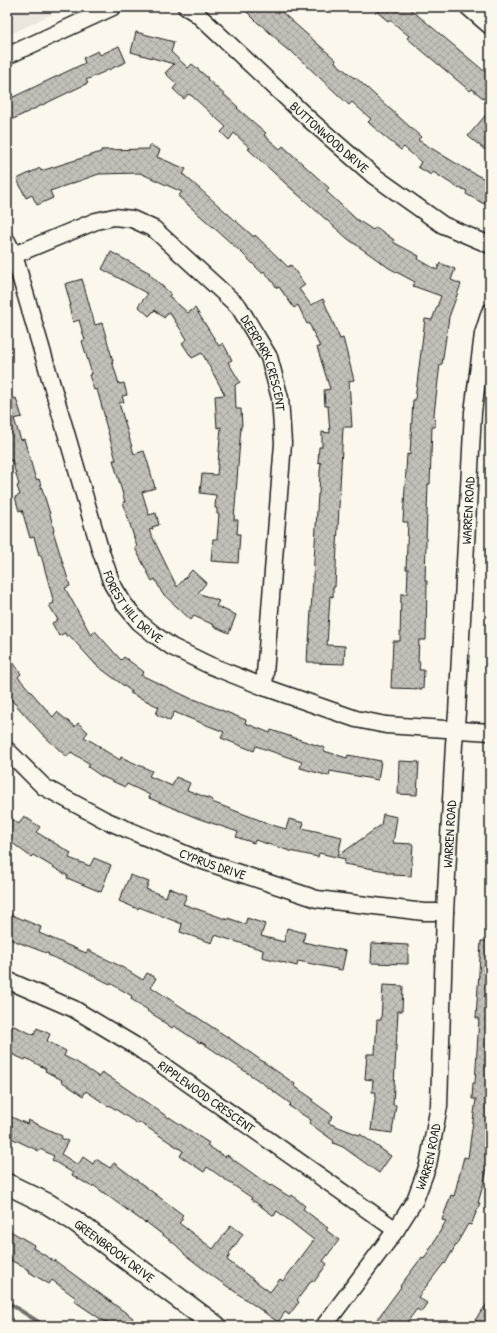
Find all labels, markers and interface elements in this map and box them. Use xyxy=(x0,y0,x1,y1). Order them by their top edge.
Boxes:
street label: BUTTONWOOD DRIVE xyxy=(286,97,373,177)
street label: DEERPARK CRESCENT xyxy=(237,312,290,412)
street label: WARREN ROAD xyxy=(457,476,479,545)
street label: FOREST HILL DRIVE xyxy=(99,567,167,647)
street label: WARREN ROAD xyxy=(438,799,460,868)
street label: CYPRUS DRIVE xyxy=(177,844,249,884)
street label: RIPPLEWOOD CRESCENT xyxy=(155,1056,259,1137)
street label: WARREN ROAD xyxy=(411,1121,445,1192)
street label: GREENBROOK DRIVE xyxy=(71,1215,159,1286)

